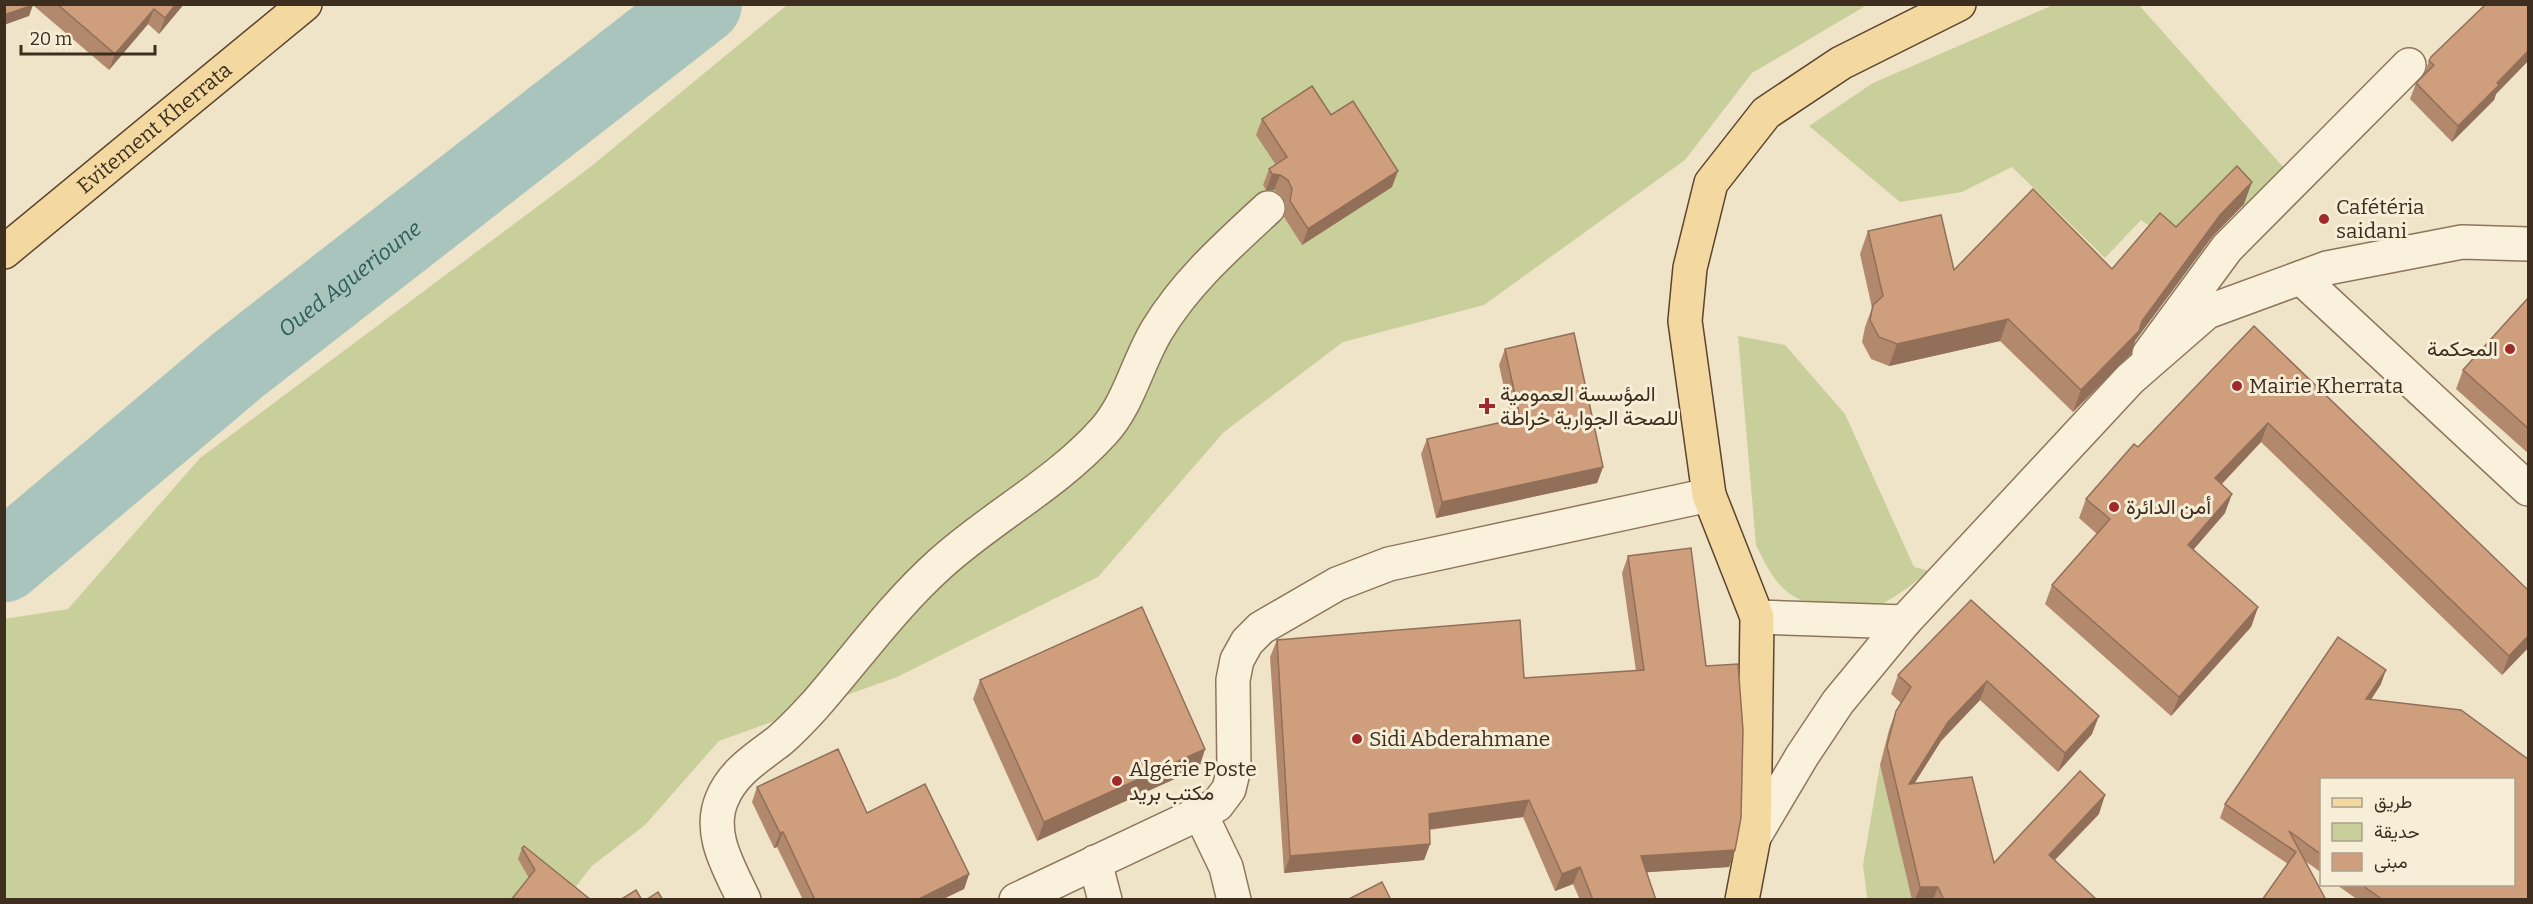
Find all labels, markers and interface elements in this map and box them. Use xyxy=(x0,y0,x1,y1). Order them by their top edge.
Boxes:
scale bar xyxy=(21,18,154,56)
text: 20 m xyxy=(30,28,72,50)
street label: Evitement Kherrata xyxy=(72,56,237,199)
place label: Cafétéria saidani xyxy=(2336,194,2425,244)
marker: Cafétéria saidani xyxy=(2317,212,2331,226)
water label: Oued Aguerioune xyxy=(272,214,426,342)
place label: المحكمة xyxy=(2427,336,2498,362)
marker: المحكمة xyxy=(2503,342,2517,356)
place label: Mairie Kherrata xyxy=(2249,373,2404,399)
marker: Mairie Kherrata xyxy=(2230,379,2244,393)
place label: المؤسسة العمومية للصحة الجوارية خراطة xyxy=(1500,381,1679,431)
marker: المؤسسة العمومية للصحة الجوارية خراطة xyxy=(1478,397,1496,415)
place label: أمن الدائرة xyxy=(2126,494,2211,520)
marker: أمن الدائرة xyxy=(2107,500,2121,514)
place label: Sidi Abderahmane xyxy=(1369,726,1550,752)
marker: Sidi Abderahmane xyxy=(1350,732,1364,746)
place label: Algérie Poste مكتب بريد xyxy=(1129,756,1257,806)
marker: Algérie Poste مكتب بريد xyxy=(1110,774,1124,788)
legend xyxy=(2320,778,2515,886)
text: طريق xyxy=(2374,791,2412,813)
text: حديقة xyxy=(2374,821,2420,843)
text: مبنى xyxy=(2374,851,2408,873)

